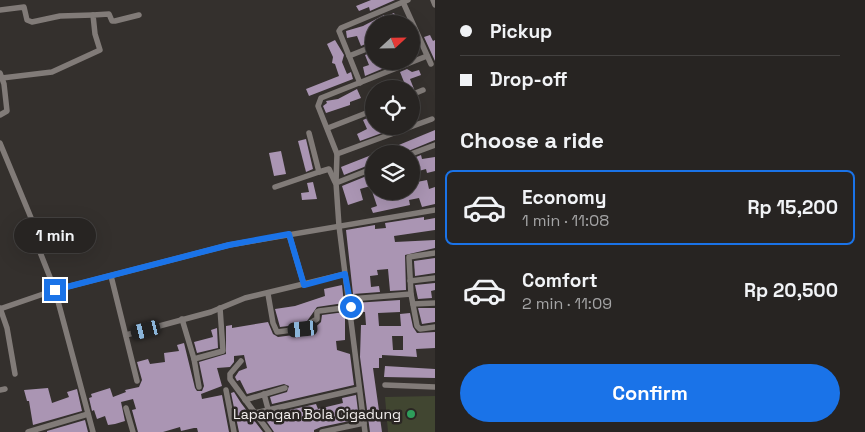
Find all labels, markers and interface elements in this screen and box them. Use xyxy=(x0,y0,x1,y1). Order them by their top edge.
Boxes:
north arrow xyxy=(365,15,420,70)
map controls xyxy=(365,15,420,200)
text: Pickup xyxy=(490,19,552,44)
text: Drop-off xyxy=(490,67,568,92)
button: locate xyxy=(365,80,420,135)
text: Choose a ride xyxy=(460,126,604,154)
button: layers xyxy=(365,145,420,200)
icon: car xyxy=(462,185,507,230)
text: Economy xyxy=(522,185,606,210)
text: Rp 15,200 xyxy=(748,195,838,220)
text: 1 min · 11:08 xyxy=(522,210,609,231)
callout: 1 min xyxy=(14,218,96,252)
text: 1 min xyxy=(35,225,75,246)
icon: car xyxy=(462,268,507,313)
text: Comfort xyxy=(522,268,598,293)
text: Rp 20,500 xyxy=(744,278,838,303)
route end xyxy=(44,279,66,301)
text: 2 min · 11:09 xyxy=(522,293,612,314)
route start xyxy=(340,296,362,318)
car xyxy=(129,319,162,341)
car xyxy=(287,320,318,338)
button: Confirm xyxy=(460,364,840,422)
place label: Lapangan Bola Cigadung xyxy=(233,405,401,423)
marker: Lapangan Bola Cigadung xyxy=(405,408,417,420)

